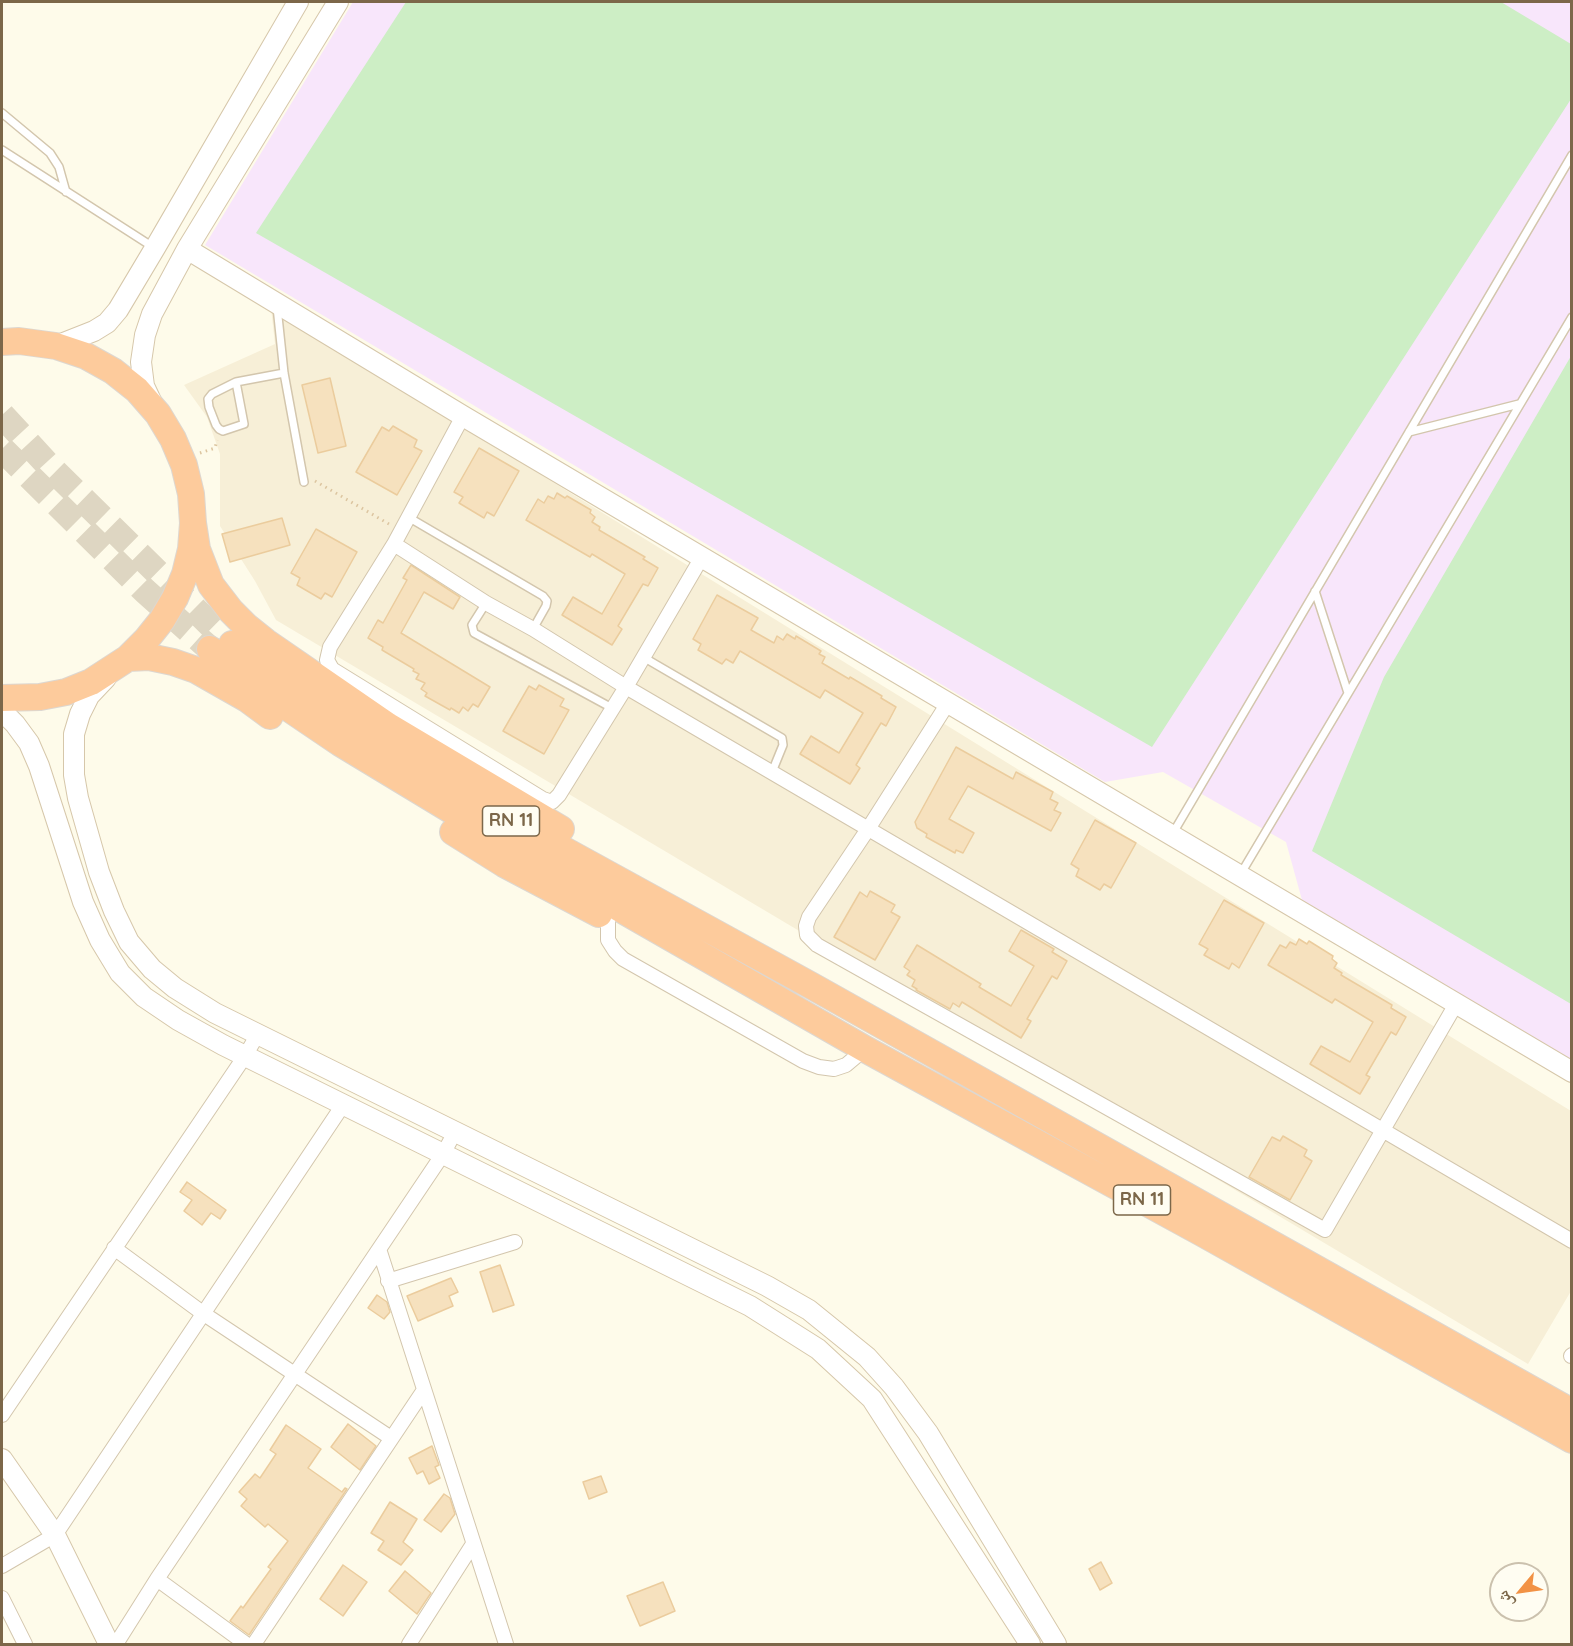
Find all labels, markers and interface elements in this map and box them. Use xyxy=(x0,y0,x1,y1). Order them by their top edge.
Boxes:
road number: RN 11 xyxy=(482,806,540,836)
road number: RN 11 xyxy=(1114,1185,1170,1215)
north arrow xyxy=(1489,1562,1549,1622)
text: ش xyxy=(1492,1587,1518,1612)

